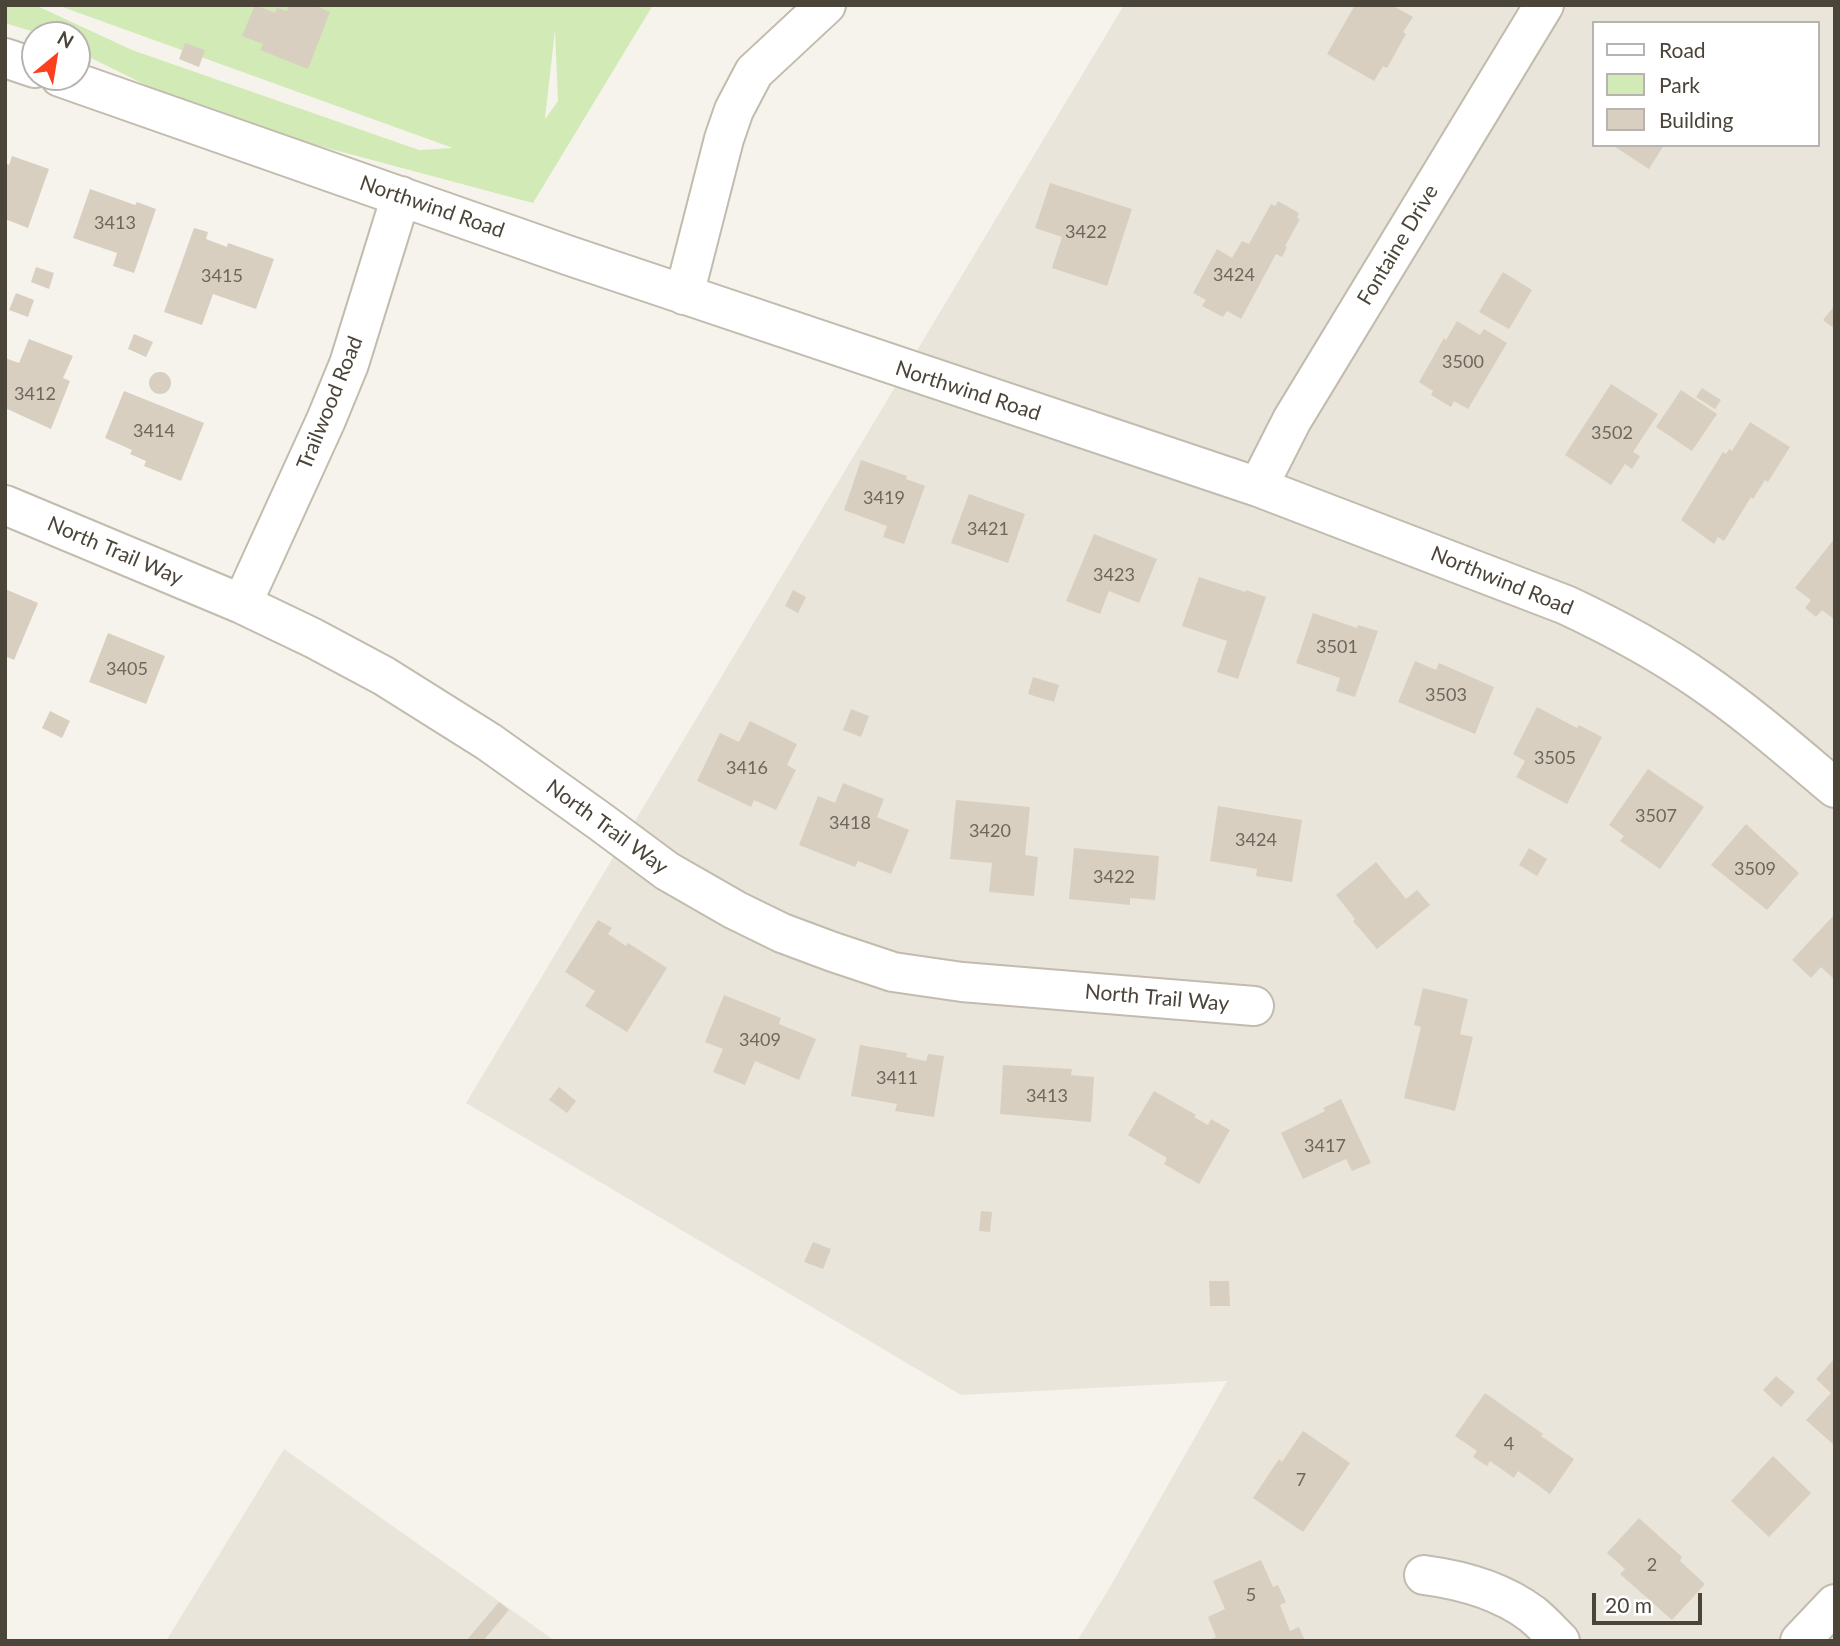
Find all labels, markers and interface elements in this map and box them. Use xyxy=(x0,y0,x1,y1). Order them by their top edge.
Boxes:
north arrow xyxy=(21,21,91,91)
legend xyxy=(1591,21,1819,147)
text: N xyxy=(54,25,78,53)
text: Road xyxy=(1659,37,1706,62)
text: Park xyxy=(1659,72,1700,97)
text: Building xyxy=(1659,107,1734,132)
street label: Northwind Road xyxy=(356,170,508,244)
street label: Fontaine Drive xyxy=(1352,180,1444,310)
house number: 3413 xyxy=(94,212,136,234)
house number: 3422 xyxy=(1065,221,1107,243)
house number: 3424 xyxy=(1213,264,1255,286)
house number: 3415 xyxy=(201,265,243,287)
street label: Trailwood Road xyxy=(292,333,368,473)
house number: 3500 xyxy=(1442,351,1484,373)
street label: Northwind Road xyxy=(892,356,1044,426)
house number: 3412 xyxy=(14,383,56,405)
house number: 3414 xyxy=(133,420,175,442)
house number: 3502 xyxy=(1591,422,1633,444)
house number: 3419 xyxy=(863,487,905,509)
street label: North Trail Way xyxy=(43,511,187,591)
house number: 3421 xyxy=(967,518,1009,540)
street label: Northwind Road xyxy=(1427,541,1577,621)
house number: 3423 xyxy=(1093,564,1135,586)
house number: 3501 xyxy=(1316,636,1358,658)
house number: 3405 xyxy=(106,658,148,680)
house number: 3503 xyxy=(1425,684,1467,706)
house number: 3505 xyxy=(1534,747,1576,769)
house number: 3416 xyxy=(726,757,768,779)
street label: North Trail Way xyxy=(541,774,673,880)
house number: 3507 xyxy=(1635,805,1677,827)
house number: 3418 xyxy=(829,812,871,834)
house number: 3420 xyxy=(969,820,1011,842)
house number: 3424 xyxy=(1235,829,1277,851)
house number: 3509 xyxy=(1734,858,1776,880)
house number: 3422 xyxy=(1093,866,1135,888)
street label: North Trail Way xyxy=(1084,979,1230,1017)
house number: 3409 xyxy=(739,1029,781,1051)
house number: 3411 xyxy=(876,1067,918,1089)
house number: 3413 xyxy=(1026,1085,1068,1107)
house number: 3417 xyxy=(1304,1135,1346,1157)
house number: 4 xyxy=(1504,1433,1514,1455)
house number: 7 xyxy=(1296,1469,1306,1491)
house number: 2 xyxy=(1647,1554,1657,1576)
scale bar xyxy=(1595,1580,1705,1624)
house number: 5 xyxy=(1246,1584,1256,1606)
text: 20 m xyxy=(1605,1592,1652,1617)

